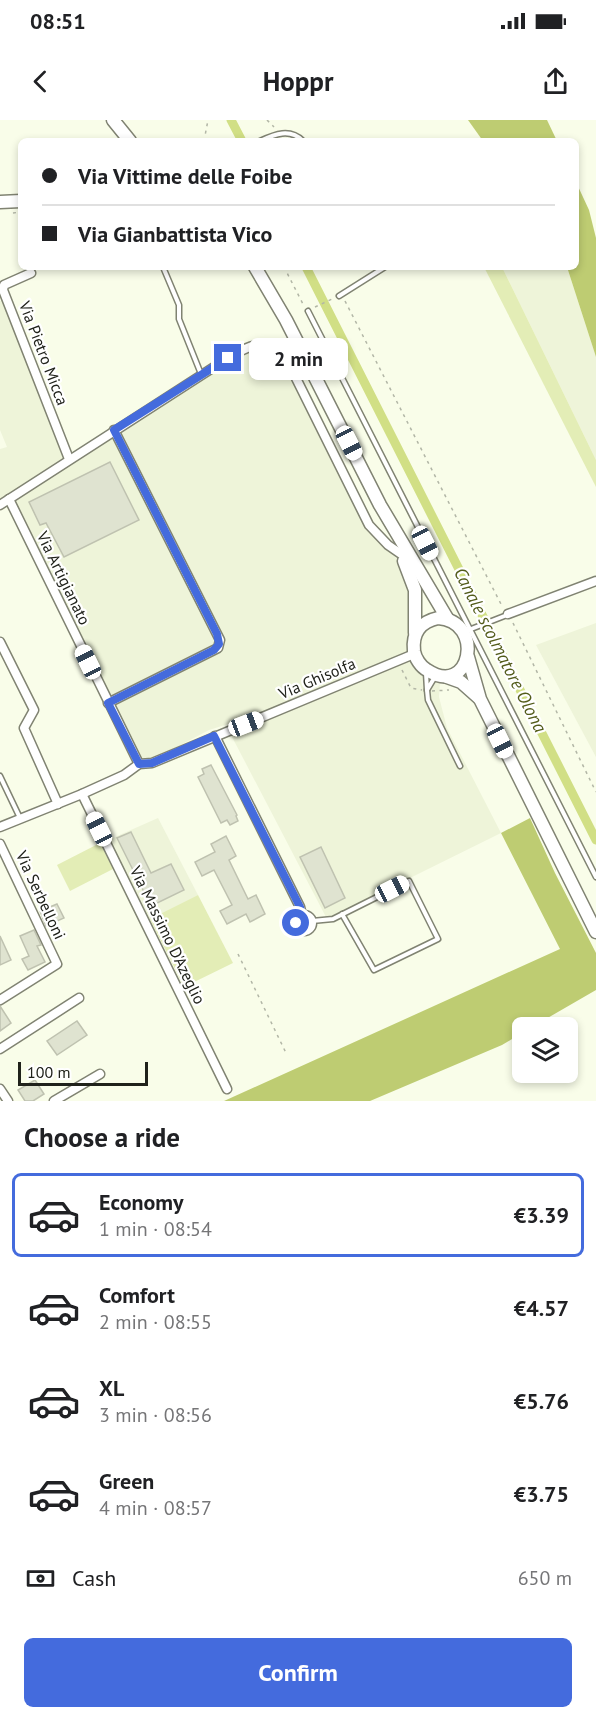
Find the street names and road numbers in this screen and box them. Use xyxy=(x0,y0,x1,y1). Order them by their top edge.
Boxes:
street label: Via Pietro Micca xyxy=(15,297,73,408)
street label: Via Artigianato xyxy=(32,527,95,628)
street label: Via Ghisolfa xyxy=(275,653,358,704)
street label: Via Serbelloni xyxy=(11,847,70,942)
street label: Via Massimo D'Azeglio xyxy=(125,862,210,1007)

